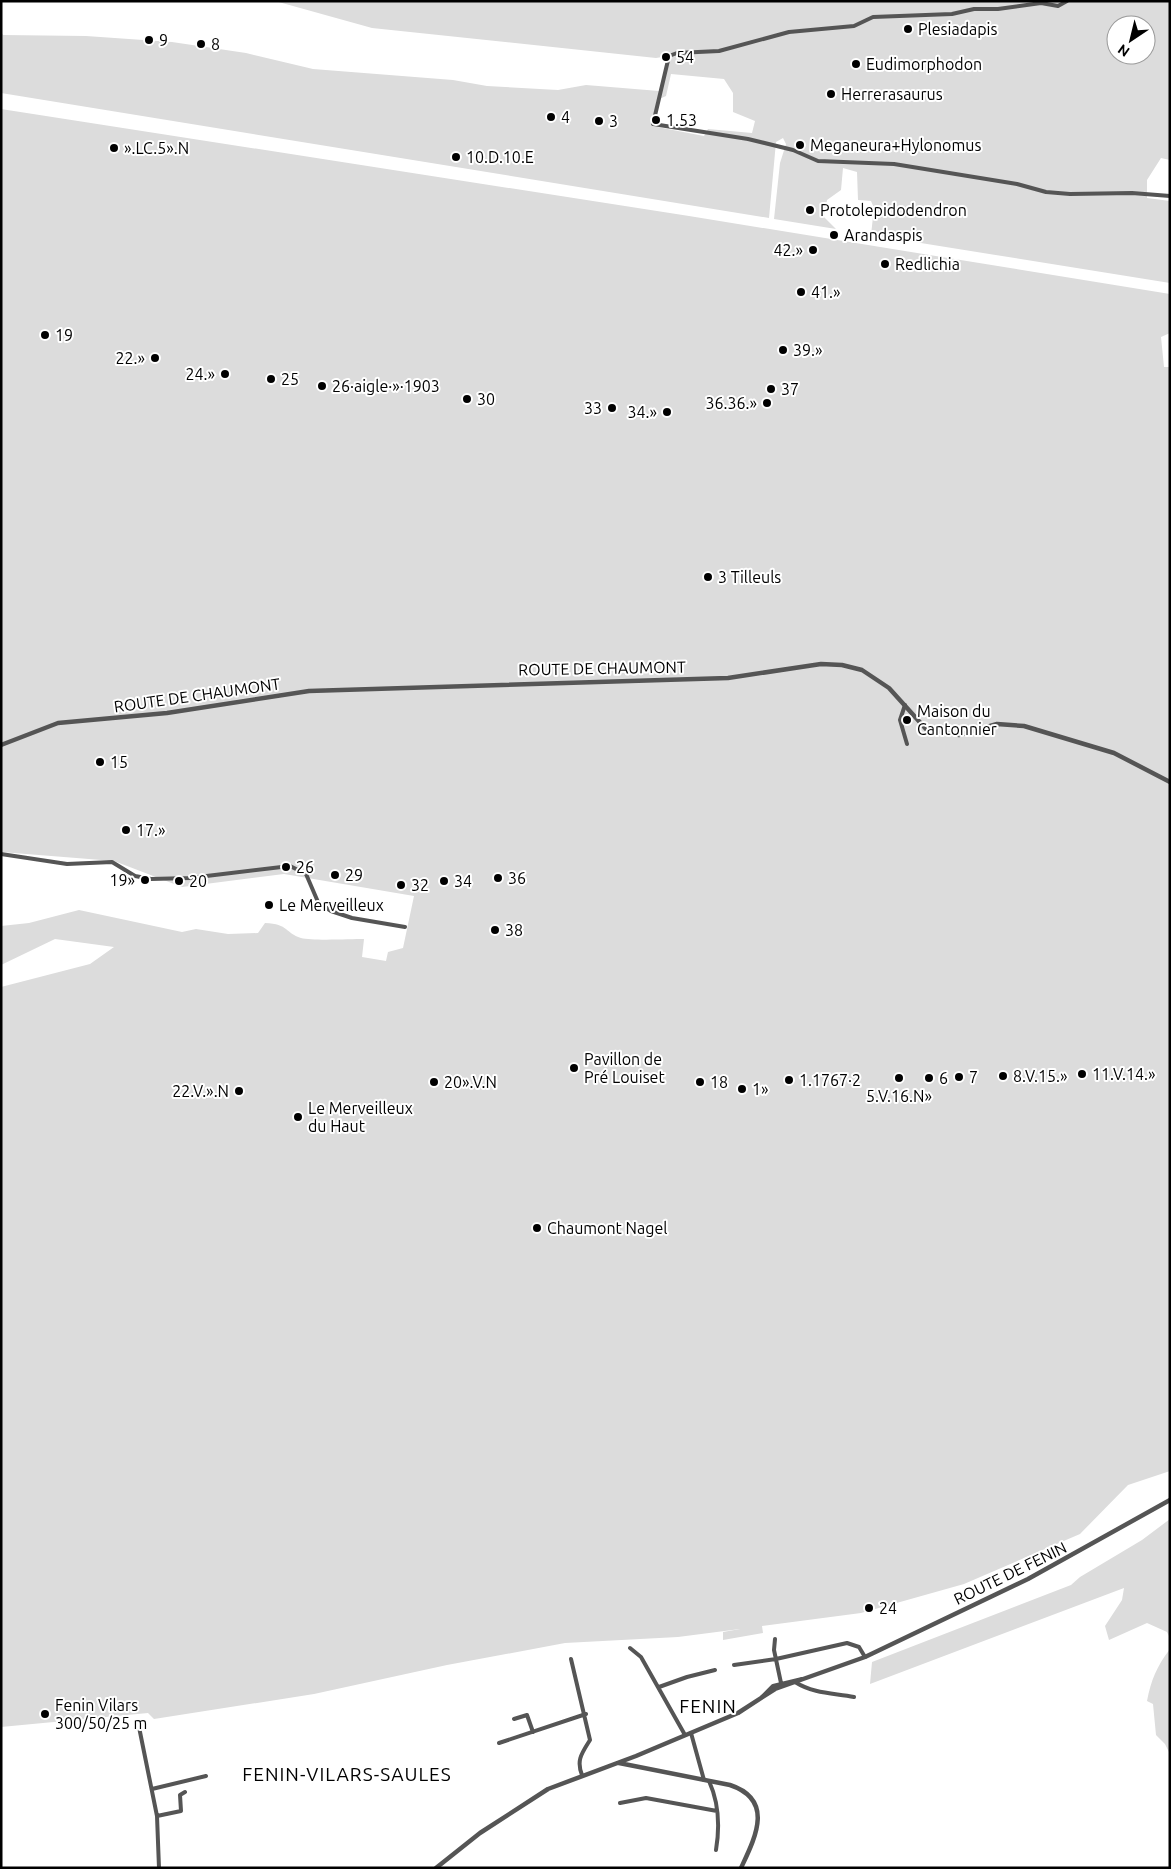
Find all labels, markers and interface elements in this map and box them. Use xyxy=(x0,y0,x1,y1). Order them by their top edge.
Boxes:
north arrow xyxy=(1106,15,1156,65)
place label: Plesiadapis xyxy=(918,20,997,38)
marker: Plesiadapis xyxy=(902,23,914,35)
place label: 9 xyxy=(159,31,168,49)
marker: 9 xyxy=(143,34,155,46)
place label: 8 xyxy=(211,35,220,53)
marker: 8 xyxy=(195,38,207,50)
text: N xyxy=(1115,41,1132,60)
place label: 54 xyxy=(676,48,694,66)
marker: 54 xyxy=(660,51,672,63)
place label: Eudimorphodon xyxy=(866,55,982,73)
marker: Eudimorphodon xyxy=(850,58,862,70)
place label: Herrerasaurus xyxy=(841,85,943,103)
marker: Herrerasaurus xyxy=(825,88,837,100)
place label: 4 xyxy=(561,108,570,126)
marker: 4 xyxy=(545,111,557,123)
place label: 1.53 xyxy=(666,111,697,129)
place label: 3 xyxy=(609,112,618,130)
marker: 1.53 xyxy=(650,114,662,126)
marker: 3 xyxy=(593,115,605,127)
place label: Meganeura+Hylonomus xyxy=(810,136,981,154)
place label: ».LC.5».N xyxy=(124,139,189,157)
marker: Meganeura+Hylonomus xyxy=(794,139,806,151)
marker: ».LC.5».N xyxy=(108,142,120,154)
place label: 10.D.10.E xyxy=(466,148,534,166)
marker: 10.D.10.E xyxy=(450,151,462,163)
place label: Protolepidodendron xyxy=(820,201,967,219)
marker: Protolepidodendron xyxy=(804,204,816,216)
place label: Arandaspis xyxy=(844,226,923,244)
marker: Arandaspis xyxy=(828,229,840,241)
place label: 42.» xyxy=(774,241,803,259)
marker: 42.» xyxy=(807,244,819,256)
place label: Redlichia xyxy=(895,255,960,273)
marker: Redlichia xyxy=(879,258,891,270)
place label: 41.» xyxy=(811,283,841,301)
marker: 41.» xyxy=(795,286,807,298)
place label: 19 xyxy=(55,326,73,344)
marker: 19 xyxy=(39,329,51,341)
place label: 39.» xyxy=(793,341,823,359)
marker: 39.» xyxy=(777,344,789,356)
place label: 22.» xyxy=(116,349,145,367)
marker: 22.» xyxy=(149,352,161,364)
place label: 24.» xyxy=(186,365,215,383)
marker: 24.» xyxy=(219,368,231,380)
place label: 25 xyxy=(281,370,299,388)
marker: 25 xyxy=(265,373,277,385)
place label: 26·aigle·»·1903 xyxy=(332,377,440,395)
marker: 26·aigle·»·1903 xyxy=(316,380,328,392)
place label: 37 xyxy=(781,380,799,398)
marker: 37 xyxy=(765,383,777,395)
place label: 30 xyxy=(477,390,495,408)
marker: 30 xyxy=(461,393,473,405)
place label: 36.36.» xyxy=(706,394,757,412)
marker: 36.36.» xyxy=(761,397,773,409)
place label: 33 xyxy=(584,399,602,417)
marker: 33 xyxy=(606,402,618,414)
place label: 34.» xyxy=(628,403,657,421)
marker: 34.» xyxy=(661,406,673,418)
place label: 3 Tilleuls xyxy=(718,568,781,586)
marker: 3 Tilleuls xyxy=(702,571,714,583)
street label: ROUTE DE CHAUMONT xyxy=(518,658,686,678)
street label: ROUTE DE CHAUMONT xyxy=(113,674,281,716)
place label: Maison du Cantonnier xyxy=(917,702,997,738)
marker: Maison du Cantonnier xyxy=(901,714,913,726)
place label: 15 xyxy=(110,753,128,771)
marker: 15 xyxy=(94,756,106,768)
place label: 17.» xyxy=(136,821,166,839)
marker: 17.» xyxy=(120,824,132,836)
place label: 26 xyxy=(296,858,314,876)
marker: 26 xyxy=(280,861,292,873)
place label: 29 xyxy=(345,866,363,884)
marker: 29 xyxy=(329,869,341,881)
place label: 36 xyxy=(508,869,526,887)
place label: 19» xyxy=(109,871,135,889)
place label: 20 xyxy=(189,872,207,890)
place label: 34 xyxy=(454,872,472,890)
marker: 36 xyxy=(492,872,504,884)
marker: 19» xyxy=(139,874,151,886)
marker: 20 xyxy=(173,875,185,887)
marker: 34 xyxy=(438,875,450,887)
place label: 32 xyxy=(411,876,429,894)
marker: 32 xyxy=(395,879,407,891)
place label: Le Merveilleux xyxy=(279,896,384,914)
marker: Le Merveilleux xyxy=(263,899,275,911)
place label: 38 xyxy=(505,921,523,939)
marker: 38 xyxy=(489,924,501,936)
place label: Pavillon de Pré Louiset xyxy=(584,1050,665,1086)
marker: Pavillon de Pré Louiset xyxy=(568,1062,580,1074)
place label: 11.V.14.» xyxy=(1092,1065,1155,1083)
place label: 8.V.15.» xyxy=(1013,1067,1067,1085)
place label: 7 xyxy=(969,1068,978,1086)
marker: 11.V.14.» xyxy=(1076,1068,1088,1080)
place label: 6 xyxy=(939,1069,948,1087)
marker: 8.V.15.» xyxy=(997,1070,1009,1082)
place label: 1.1767·2 xyxy=(799,1071,861,1089)
marker: 7 xyxy=(953,1071,965,1083)
marker: 5.V.16.N» xyxy=(893,1072,905,1084)
marker: 6 xyxy=(923,1072,935,1084)
place label: 20».V.N xyxy=(444,1073,497,1091)
place label: 18 xyxy=(710,1073,728,1091)
marker: 1.1767·2 xyxy=(783,1074,795,1086)
marker: 20».V.N xyxy=(428,1076,440,1088)
marker: 18 xyxy=(694,1076,706,1088)
place label: 1» xyxy=(752,1080,769,1098)
place label: 22.V.».N xyxy=(172,1082,229,1100)
marker: 1» xyxy=(736,1083,748,1095)
marker: 22.V.».N xyxy=(233,1085,245,1097)
place label: 5.V.16.N» xyxy=(866,1087,932,1105)
place label: Le Merveilleux du Haut xyxy=(308,1099,413,1135)
marker: Le Merveilleux du Haut xyxy=(292,1111,304,1123)
place label: Chaumont Nagel xyxy=(547,1219,667,1237)
marker: Chaumont Nagel xyxy=(531,1222,543,1234)
street label: ROUTE DE FENIN xyxy=(951,1538,1069,1608)
place label: 24 xyxy=(879,1599,897,1617)
marker: 24 xyxy=(863,1602,875,1614)
district label: FENIN xyxy=(679,1695,737,1717)
place label: Fenin Vilars 300/50/25 m xyxy=(55,1696,147,1732)
marker: Fenin Vilars 300/50/25 m xyxy=(39,1708,51,1720)
district label: FENIN-VILARS-SAULES xyxy=(242,1763,452,1785)

